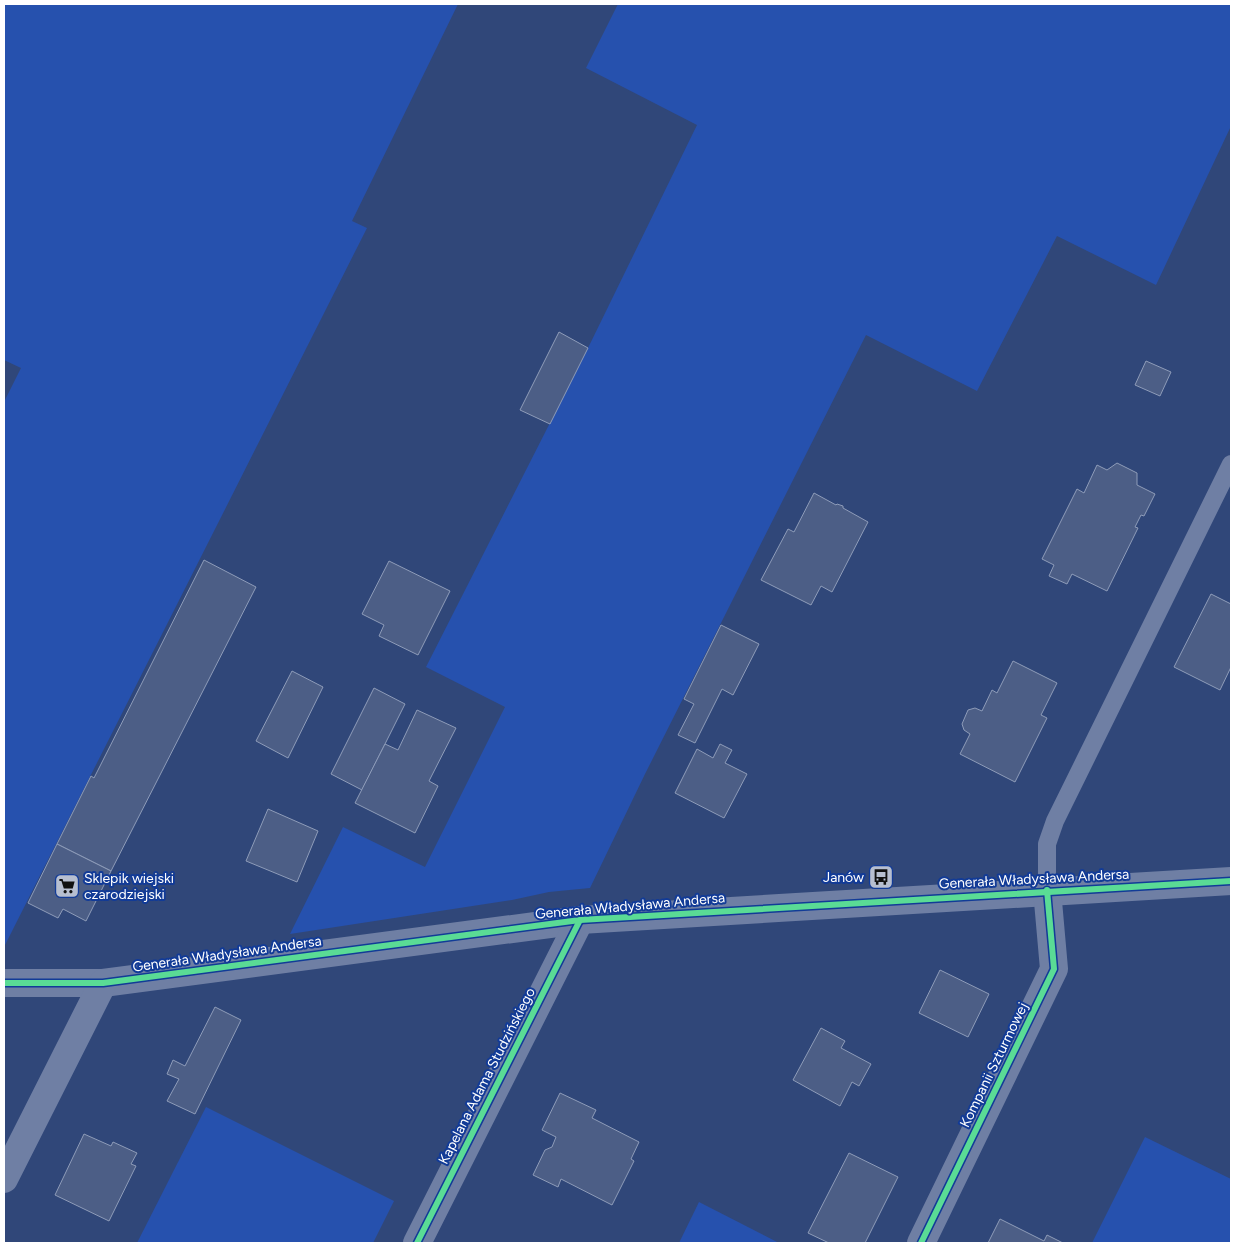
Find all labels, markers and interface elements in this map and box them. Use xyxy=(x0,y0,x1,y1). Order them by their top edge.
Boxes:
bus stop icon: Janów xyxy=(868,864,894,890)
street label: Generała Władysława Andersa xyxy=(938,866,1130,892)
place label: Janów xyxy=(823,869,864,886)
place label: Sklepik wiejski czarodziejski xyxy=(84,870,174,903)
supermarket icon: Sklepik wiejski czarodziejski xyxy=(54,873,80,899)
street label: Generała Władysława Andersa xyxy=(534,889,726,923)
street label: Generała Władysława Andersa xyxy=(131,932,323,976)
street label: Kapelana Adama Studzińskiego xyxy=(435,985,539,1167)
street label: Kompanii Szturmowej xyxy=(956,1000,1032,1130)

